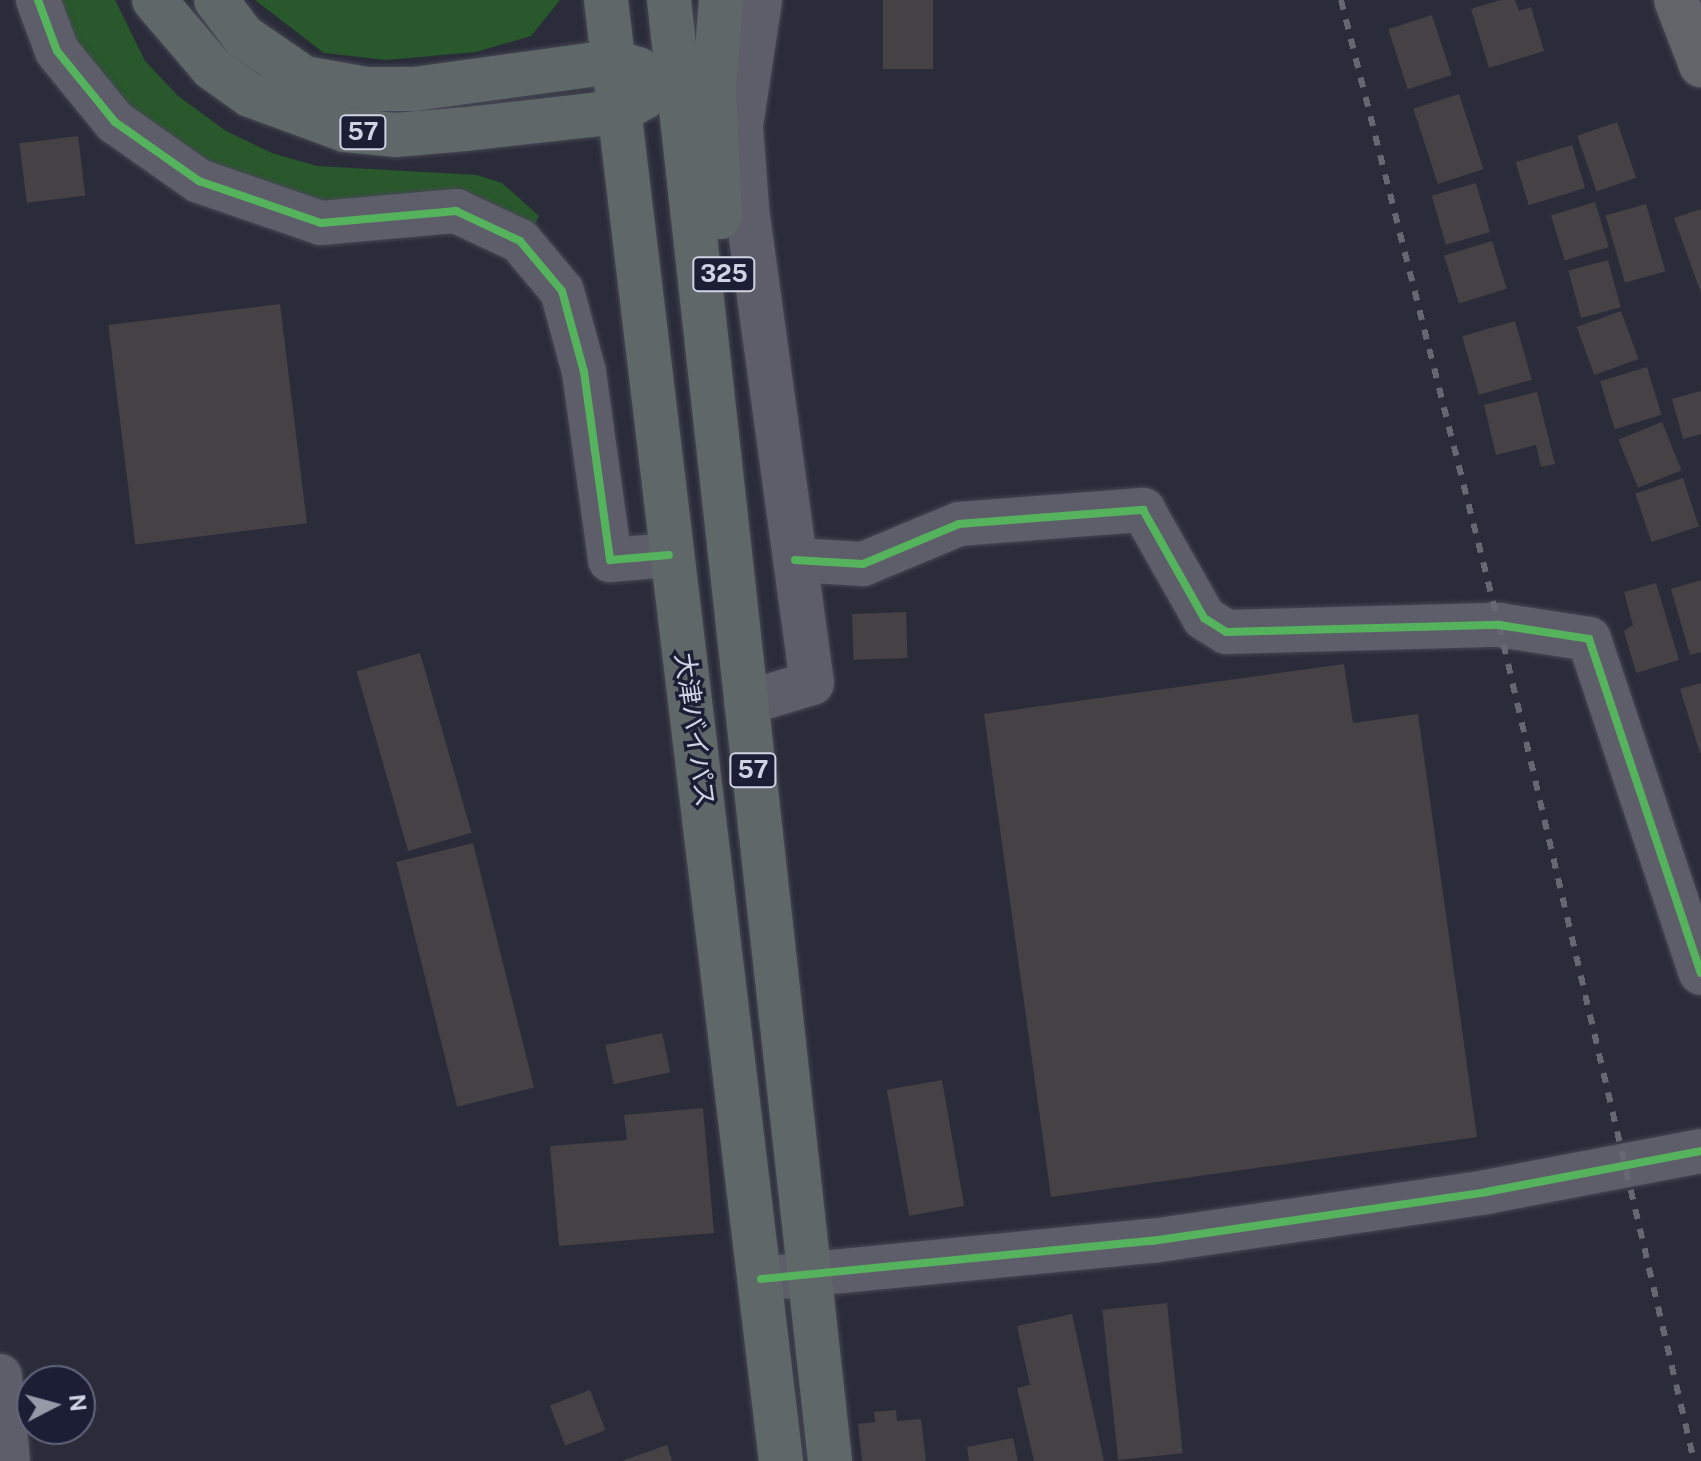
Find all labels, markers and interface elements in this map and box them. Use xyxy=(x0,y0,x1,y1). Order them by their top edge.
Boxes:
road number: 57 xyxy=(339,112,387,152)
road number: 325 xyxy=(692,254,756,294)
street label: 大津バイパス xyxy=(669,651,721,809)
road number: 57 xyxy=(729,750,777,790)
north arrow xyxy=(16,1365,96,1445)
text: N xyxy=(64,1393,92,1413)

